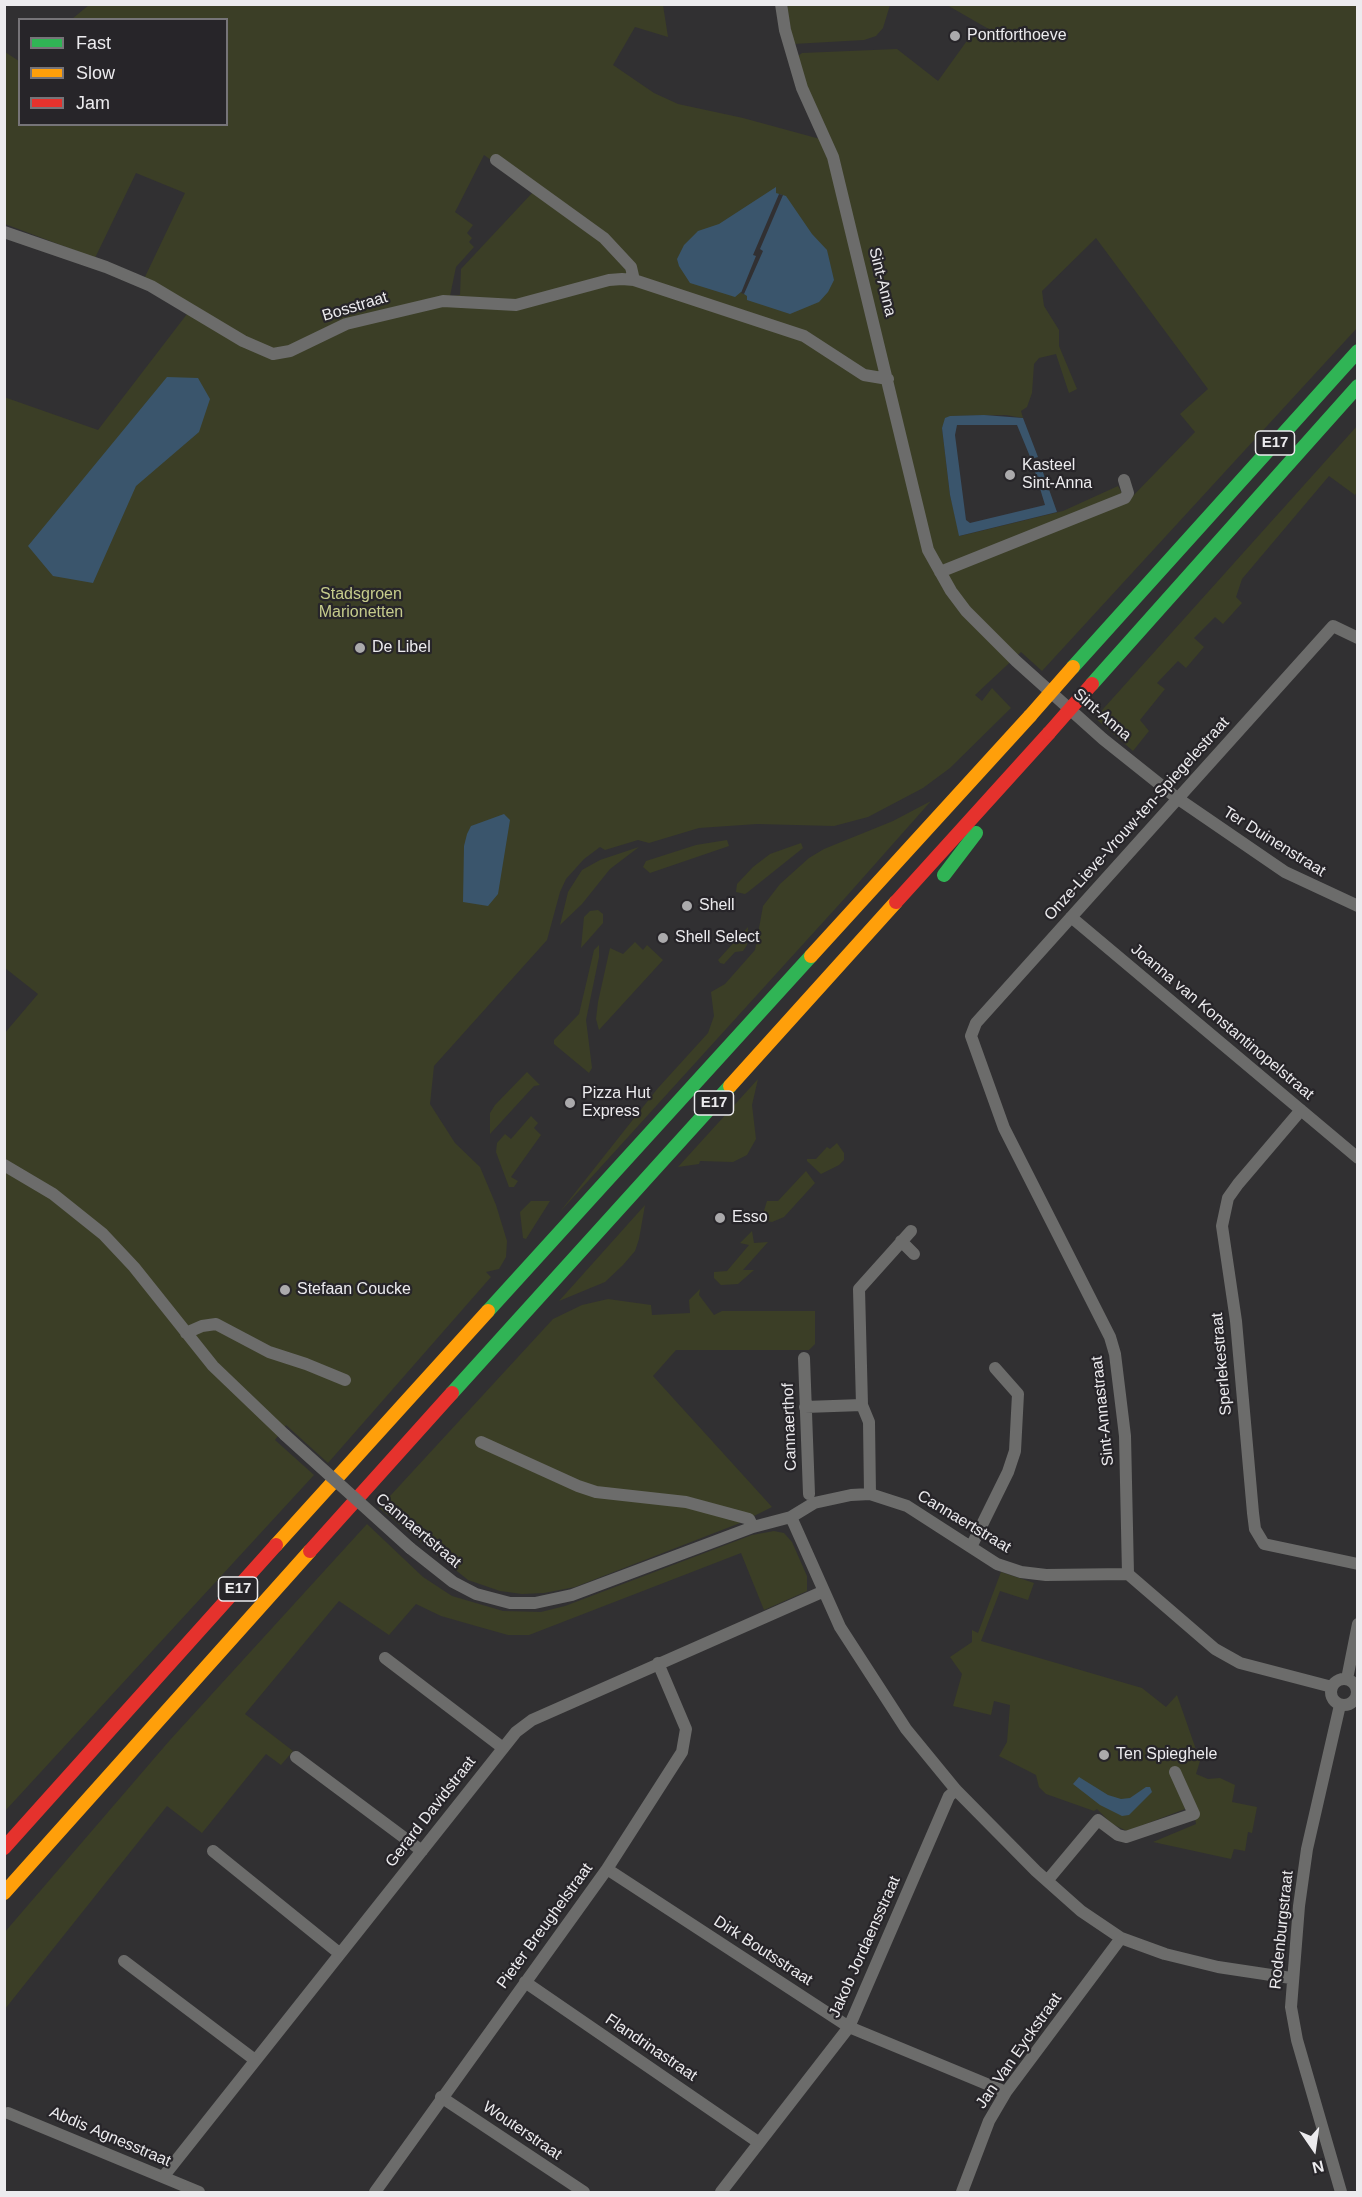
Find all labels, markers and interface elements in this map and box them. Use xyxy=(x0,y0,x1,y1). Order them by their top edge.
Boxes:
legend xyxy=(18,18,228,126)
place label: Pontforthoeve xyxy=(967,26,1067,46)
marker: Pontforthoeve xyxy=(948,29,962,43)
text: Fast xyxy=(76,33,111,53)
text: Slow xyxy=(76,63,115,83)
text: Jam xyxy=(76,93,110,113)
street label: Sint-Anna xyxy=(864,246,900,318)
street label: Bosstraat xyxy=(320,288,390,326)
road number: E17 xyxy=(1256,431,1294,455)
place label: Kasteel Sint-Anna xyxy=(1022,456,1092,494)
marker: Kasteel Sint-Anna xyxy=(1003,468,1017,482)
park label: Stadsgroen Marionetten xyxy=(319,585,403,623)
place label: De Libel xyxy=(372,638,431,658)
marker: De Libel xyxy=(353,641,367,655)
street label: Sint-Anna xyxy=(1069,685,1135,745)
street label: Onze-Lieve-Vrouw-ten-Spiegelestraat xyxy=(1041,713,1233,925)
street label: Ter Duinenstraat xyxy=(1219,803,1329,881)
place label: Shell xyxy=(699,896,735,916)
marker: Shell xyxy=(680,899,694,913)
place label: Shell Select xyxy=(675,928,759,948)
marker: Shell Select xyxy=(656,931,670,945)
street label: Joanna van Konstantinopelstraat xyxy=(1127,940,1317,1104)
place label: Pizza Hut Express xyxy=(582,1084,650,1122)
road number: E17 xyxy=(694,1091,734,1115)
marker: Pizza Hut Express xyxy=(563,1096,577,1110)
place label: Esso xyxy=(732,1208,768,1228)
marker: Esso xyxy=(713,1211,727,1225)
place label: Stefaan Coucke xyxy=(297,1280,411,1300)
marker: Stefaan Coucke xyxy=(278,1283,292,1297)
street label: Sperlekestraat xyxy=(1208,1312,1236,1416)
street label: Sint-Annastraat xyxy=(1088,1355,1118,1467)
street label: Cannaerthof xyxy=(779,1383,801,1471)
street label: Cannaertstraat xyxy=(914,1487,1014,1557)
street label: Cannaertstraat xyxy=(371,1490,465,1572)
road number: E17 xyxy=(218,1577,258,1601)
place label: Ten Spieghele xyxy=(1116,1745,1217,1765)
marker: Ten Spieghele xyxy=(1097,1748,1111,1762)
street label: Gerard Davidstraat xyxy=(382,1753,480,1871)
street label: Pieter Breughelstraat xyxy=(493,1860,597,1992)
street label: Rodenburgstraat xyxy=(1266,1870,1298,1990)
street label: Jakob Jordaensstraat xyxy=(825,1873,905,2021)
street label: Dirk Boutsstraat xyxy=(710,1912,816,1990)
street label: Jan Van Eyckstraat xyxy=(972,1990,1066,2112)
street label: Flandrinastraat xyxy=(601,2010,701,2086)
street label: Wouterstraat xyxy=(479,2098,565,2164)
street label: Abdis Agnesstraat xyxy=(46,2103,174,2171)
north arrow xyxy=(1284,2119,1344,2179)
text: N xyxy=(1311,2157,1326,2177)

